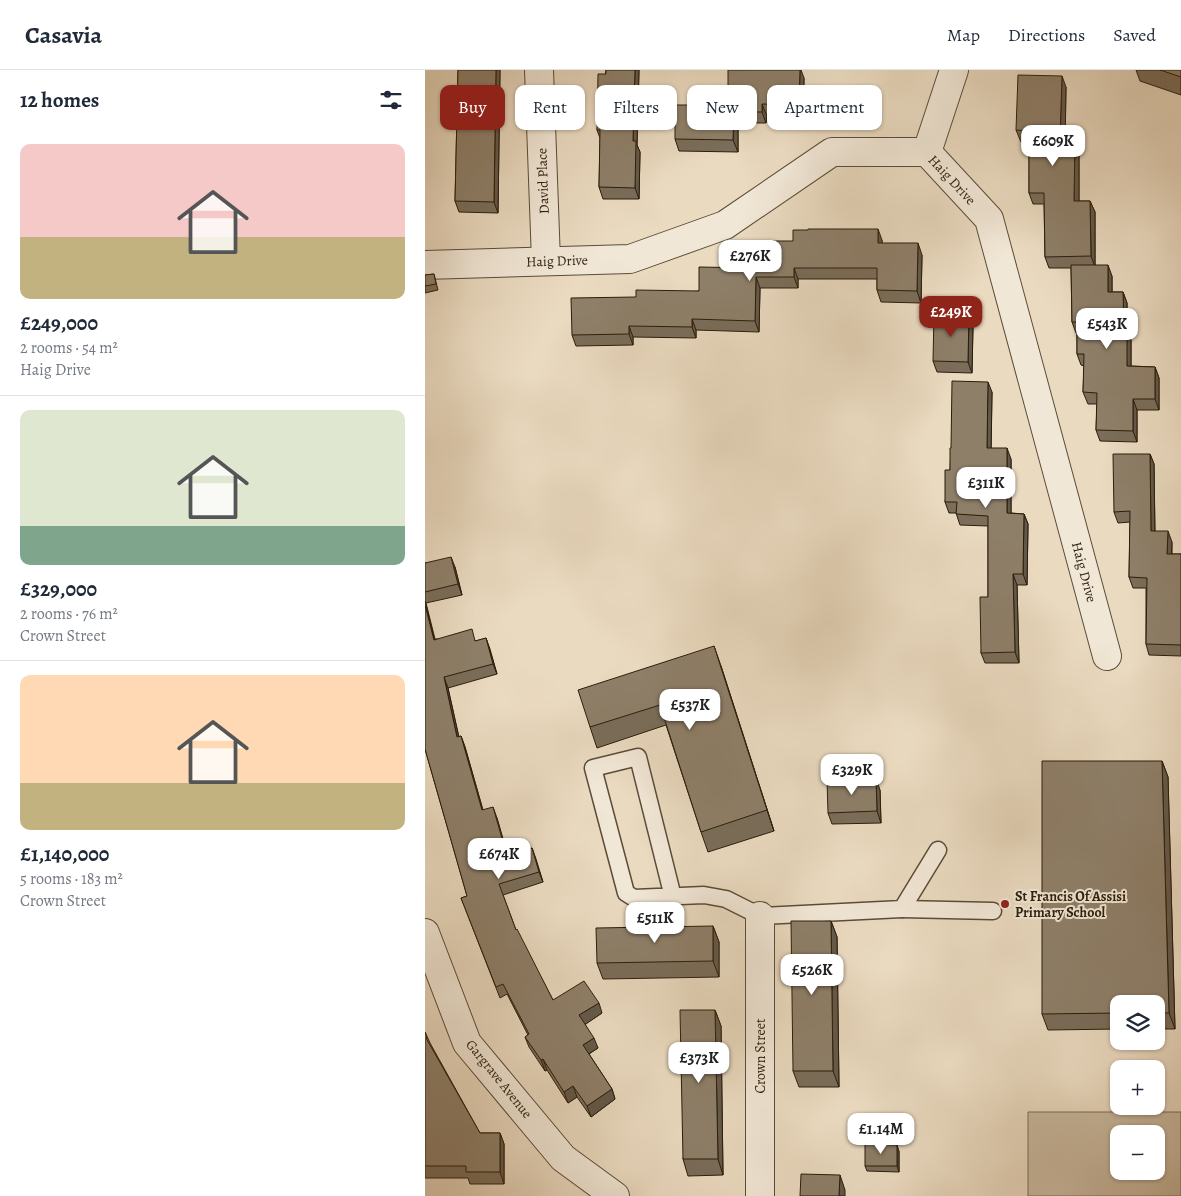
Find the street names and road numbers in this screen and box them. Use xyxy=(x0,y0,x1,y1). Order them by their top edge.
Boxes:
street label: David Place xyxy=(532,148,554,214)
street label: Haig Drive xyxy=(924,151,980,209)
street label: Haig Drive xyxy=(526,250,588,272)
street label: Haig Drive xyxy=(1067,540,1101,604)
street label: Crown Street xyxy=(751,1018,770,1094)
street label: Gargrave Avenue xyxy=(461,1036,537,1122)

